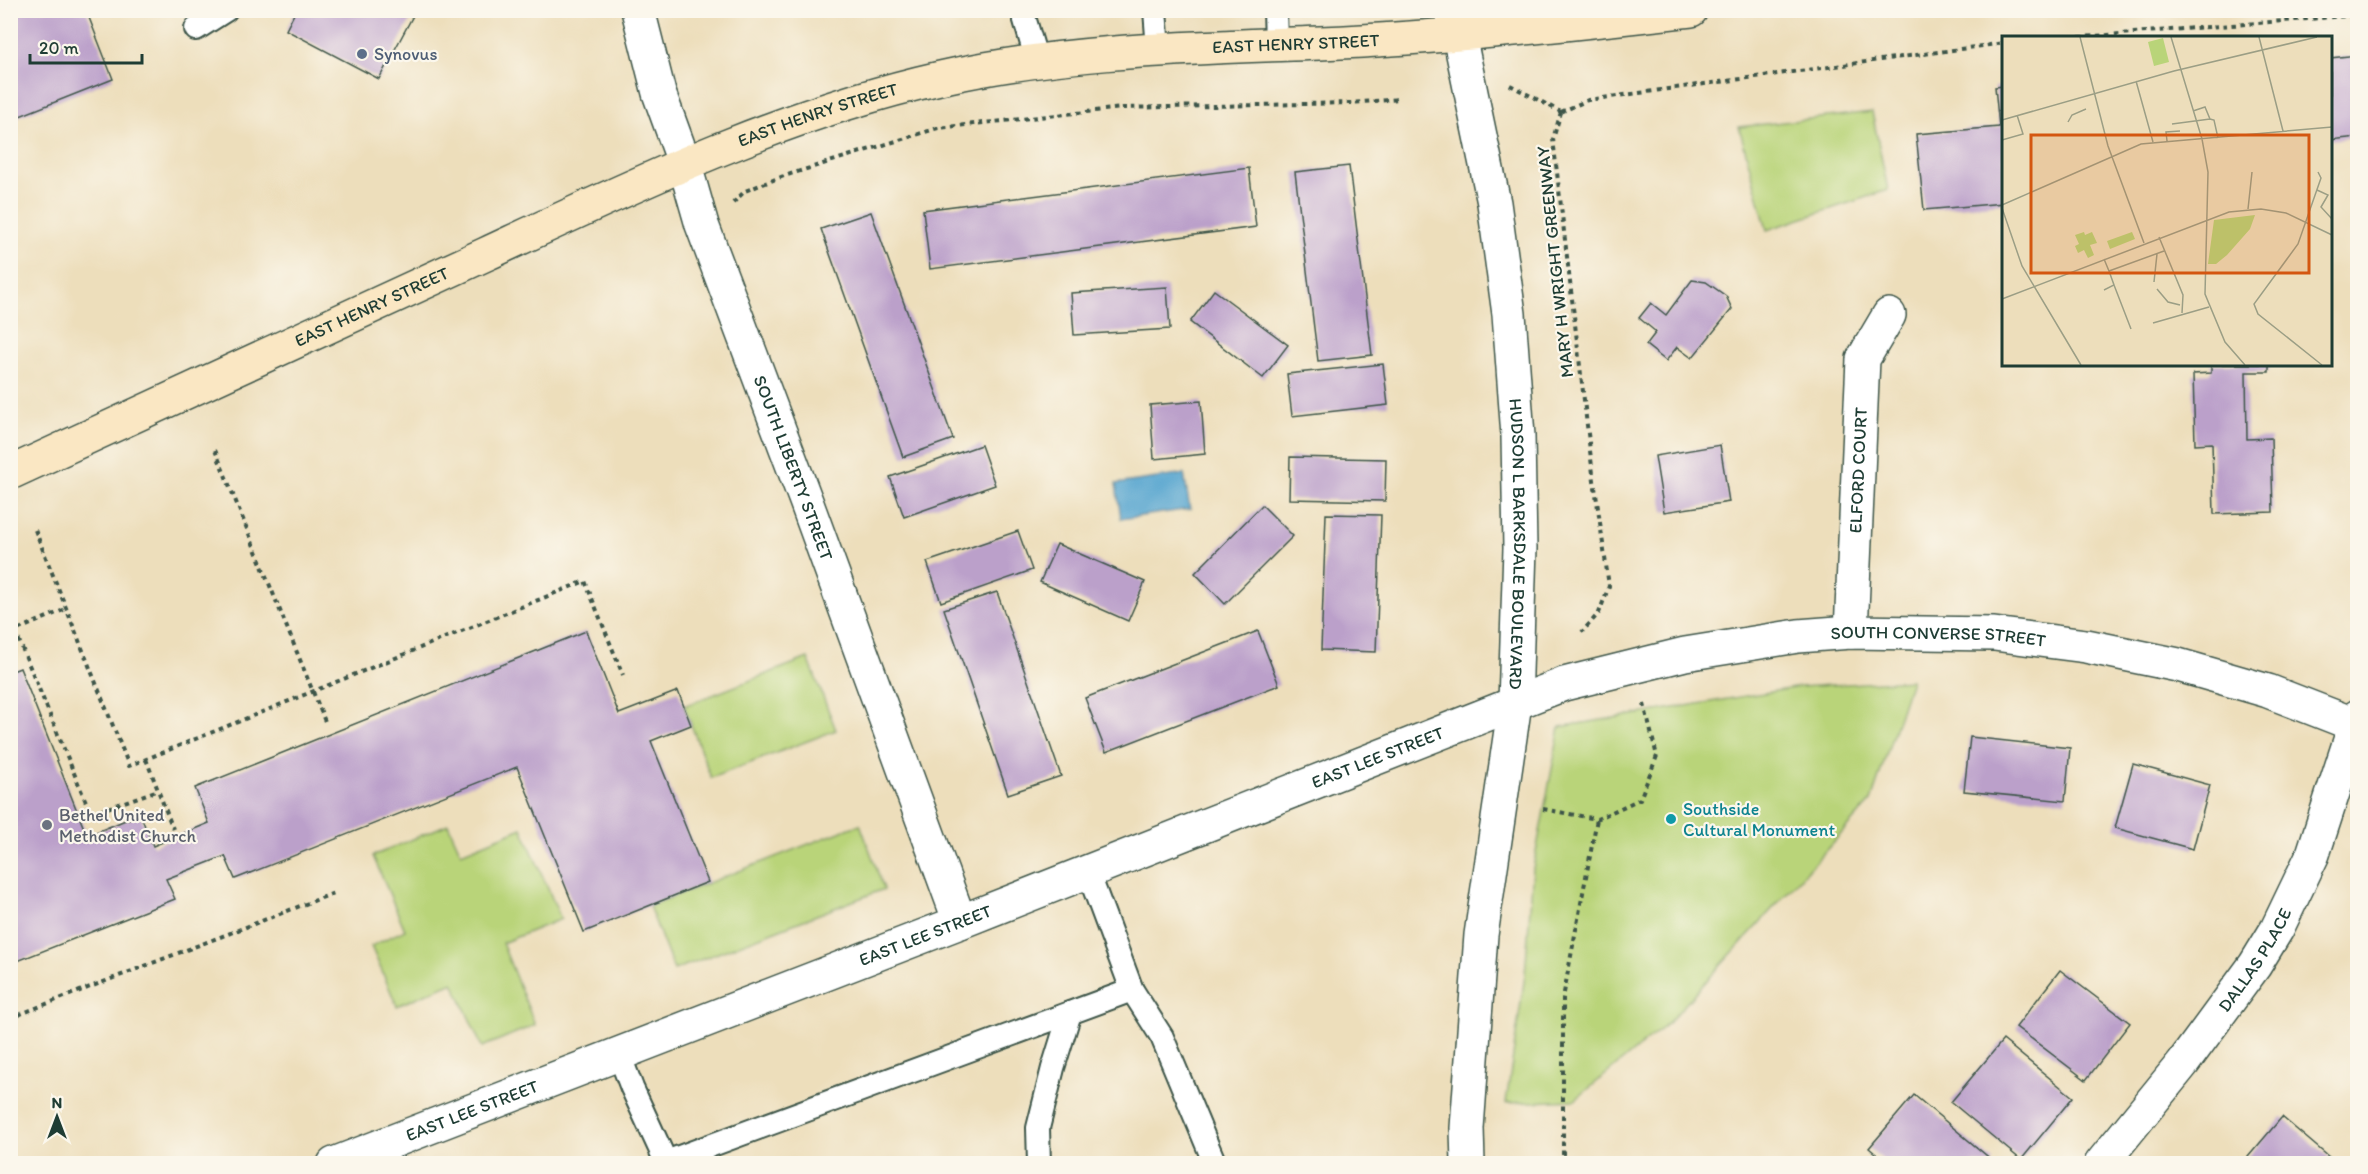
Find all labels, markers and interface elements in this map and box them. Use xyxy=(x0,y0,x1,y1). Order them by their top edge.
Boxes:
scale bar xyxy=(30,27,142,65)
street label: EAST HENRY STREET xyxy=(1212,29,1380,58)
inset map xyxy=(2002,36,2332,366)
text: 20 m xyxy=(39,37,79,59)
place label: Synovus xyxy=(374,43,437,65)
marker: Synovus xyxy=(355,47,369,61)
street label: EAST HENRY STREET xyxy=(734,78,900,152)
street label: MARY H WRIGHT GREENWAY xyxy=(1532,144,1578,379)
street label: EAST HENRY STREET xyxy=(291,262,452,352)
street label: SOUTH LIBERTY STREET xyxy=(749,372,838,563)
street label: HUDSON L BARKSDALE BOULEVARD xyxy=(1504,398,1531,690)
street label: ELFORD COURT xyxy=(1844,407,1872,534)
street label: SOUTH CONVERSE STREET xyxy=(1830,621,2047,652)
street label: EAST LEE STREET xyxy=(1308,721,1447,793)
place label: Southside Cultural Monument xyxy=(1683,798,1835,841)
place label: Bethel United Methodist Church xyxy=(59,804,196,847)
marker: Southside Cultural Monument xyxy=(1664,812,1678,826)
marker: Bethel United Methodist Church xyxy=(40,818,54,832)
street label: EAST LEE STREET xyxy=(856,900,995,971)
street label: DALLAS PLACE xyxy=(2213,904,2296,1016)
street label: EAST LEE STREET xyxy=(403,1075,541,1146)
north arrow xyxy=(27,1087,87,1147)
text: N xyxy=(52,1093,62,1112)

